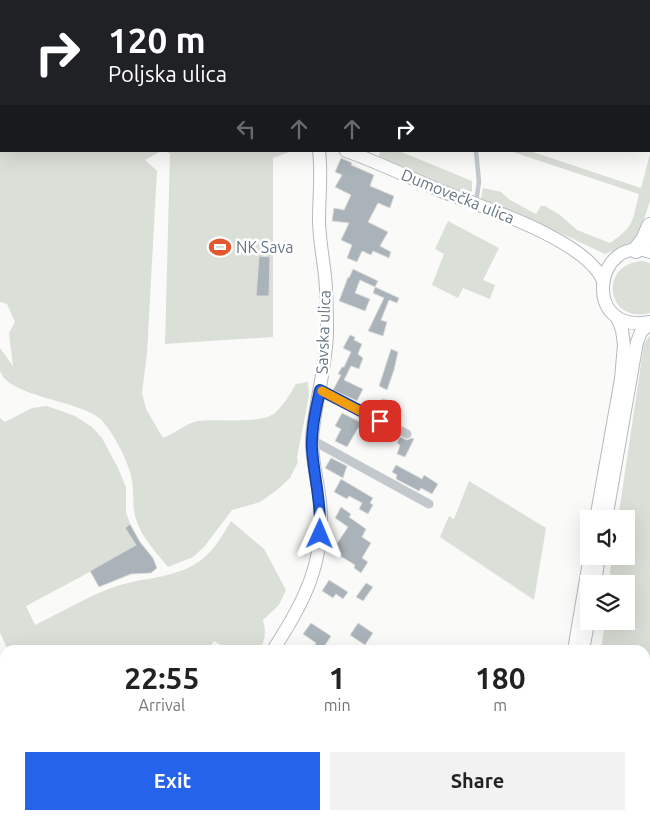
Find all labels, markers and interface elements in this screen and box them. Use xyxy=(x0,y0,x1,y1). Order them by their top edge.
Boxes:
icon: right xyxy=(25,20,90,85)
text: 120 m xyxy=(108,20,206,60)
text: Poljska ulica xyxy=(108,61,227,86)
icon: left xyxy=(232,115,260,143)
icon: ahead xyxy=(285,115,313,143)
icon: ahead xyxy=(338,115,366,143)
icon: right xyxy=(391,115,419,143)
street label: Dumovečka ulica xyxy=(399,165,517,227)
sports icon: NK Sava xyxy=(207,234,233,260)
place label: NK Sava xyxy=(236,238,293,256)
street label: Savska ulica xyxy=(313,290,333,374)
pin xyxy=(359,400,401,442)
icon: arrive xyxy=(366,407,394,435)
position arrow xyxy=(293,507,345,559)
map controls xyxy=(580,510,635,630)
button: sound xyxy=(580,510,635,565)
button: layers xyxy=(580,575,635,630)
text: 22:55 xyxy=(124,661,199,695)
text: 1 xyxy=(329,661,346,695)
text: 180 xyxy=(475,661,526,695)
text: Arrival xyxy=(139,696,185,714)
text: min xyxy=(324,696,351,714)
text: m xyxy=(493,696,507,714)
button: Exit xyxy=(25,752,320,810)
button: Share xyxy=(330,752,625,810)

